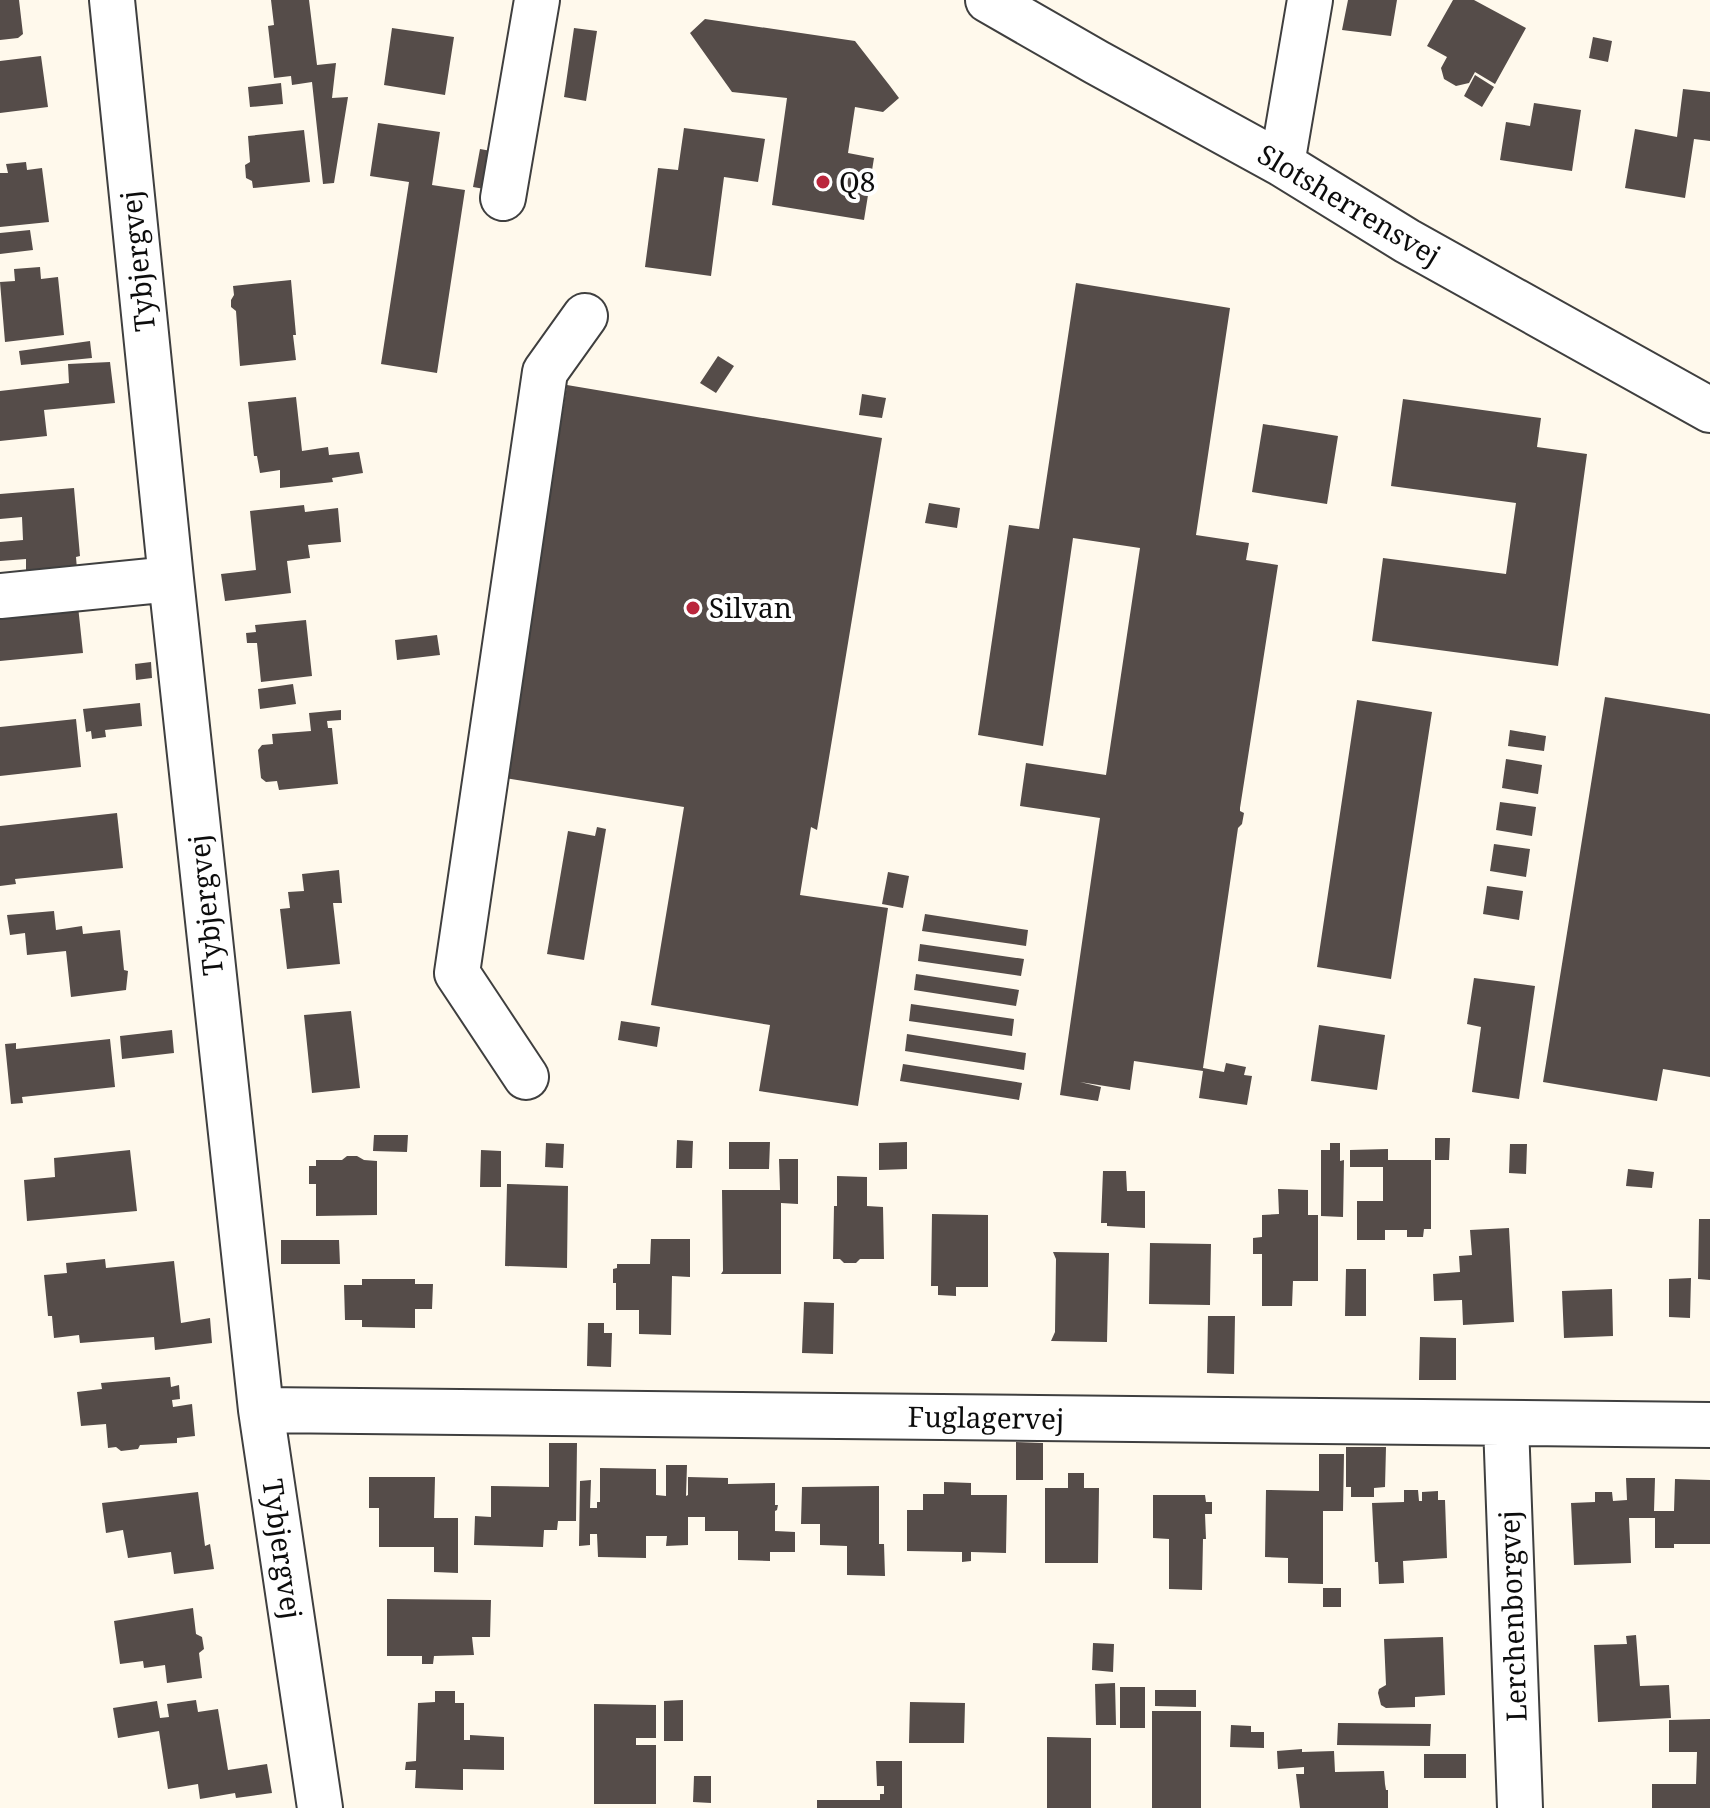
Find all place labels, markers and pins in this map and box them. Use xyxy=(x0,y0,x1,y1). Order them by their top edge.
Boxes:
place label: Q8 xyxy=(839,162,875,200)
marker: Q8 xyxy=(814,173,832,191)
place label: Silvan xyxy=(709,588,792,626)
marker: Silvan xyxy=(684,599,702,617)

